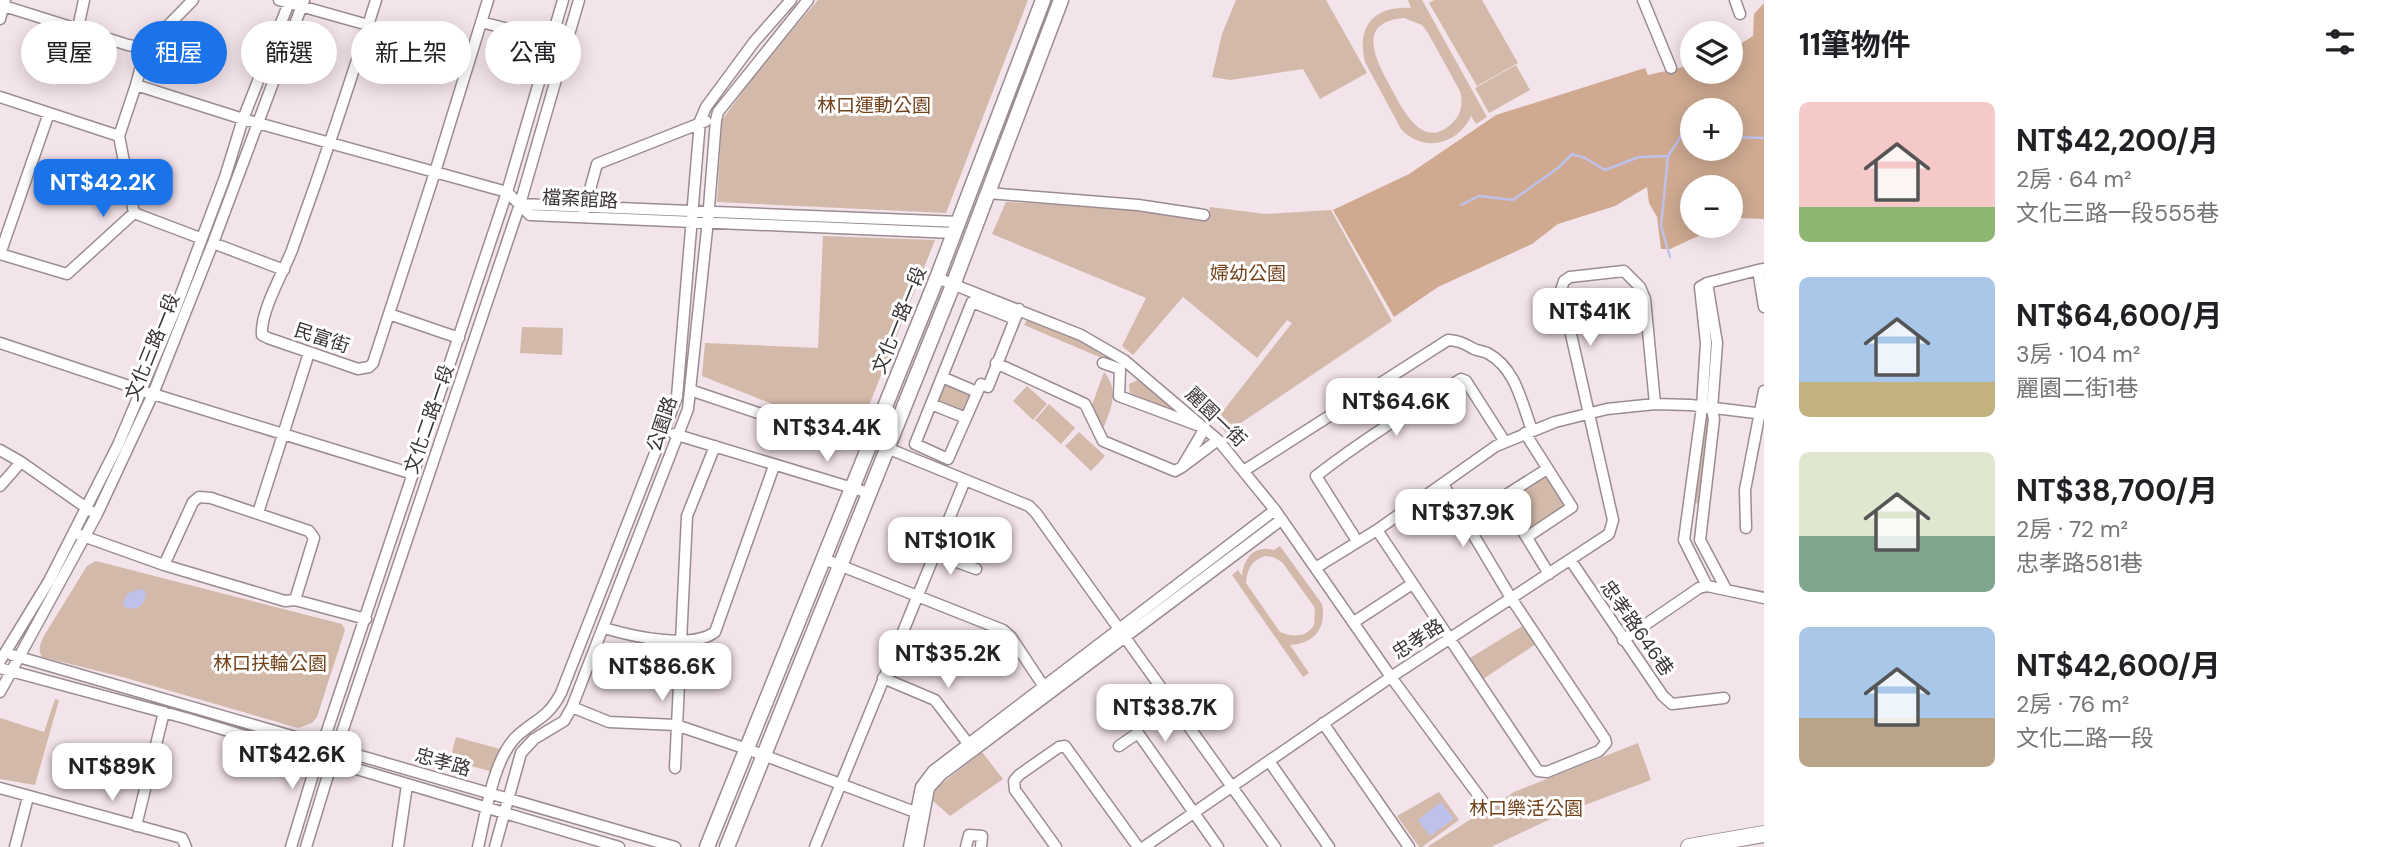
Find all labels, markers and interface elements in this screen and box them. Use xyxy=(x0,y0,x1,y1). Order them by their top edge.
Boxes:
chip: 買屋 xyxy=(21,21,117,84)
chip: 租屋 xyxy=(131,21,227,84)
chip: 篩選 xyxy=(241,21,337,84)
chip: 新上架 xyxy=(351,21,471,84)
chip: 公寓 xyxy=(485,21,581,84)
map controls xyxy=(1680,21,1743,238)
button: layers xyxy=(1680,21,1743,84)
icon: filters xyxy=(2321,23,2359,61)
text: 11筆物件 xyxy=(1799,25,1911,64)
park label: 林口運動公園 xyxy=(817,93,931,118)
button: + xyxy=(1680,98,1743,161)
text: NT$42,200/月 xyxy=(2016,121,2219,160)
icon: home xyxy=(1855,130,1939,214)
pin: NT$42.2K xyxy=(31,160,175,219)
text: 2房 · 64 m² xyxy=(2016,164,2132,194)
text: NT$42.2K xyxy=(50,167,156,197)
button: − xyxy=(1680,175,1743,238)
street label: 檔案館路 xyxy=(541,185,619,213)
text: 文化三路一段555巷 xyxy=(2016,198,2219,228)
park label: 婦幼公園 xyxy=(1210,261,1286,286)
street label: 文化一路一段 xyxy=(866,262,932,378)
pin: NT$41K xyxy=(1533,288,1647,348)
street label: 文化三路一段 xyxy=(119,289,185,405)
text: NT$41K xyxy=(1549,296,1631,326)
text: NT$64,600/月 xyxy=(2016,296,2222,335)
icon: home xyxy=(1855,305,1939,389)
street label: 民富街 xyxy=(291,317,353,359)
text: 3房 · 104 m² xyxy=(2016,339,2140,369)
street label: 文化二路一段 xyxy=(399,361,459,477)
text: 麗園二街1巷 xyxy=(2016,373,2138,403)
pin: NT$64.6K xyxy=(1324,378,1468,438)
street label: 麗園一街 xyxy=(1180,382,1252,452)
text: NT$64.6K xyxy=(1342,386,1450,416)
street label: 公園路 xyxy=(641,393,683,455)
pin: NT$34.4K xyxy=(755,405,899,464)
text: NT$34.4K xyxy=(773,412,881,442)
text: NT$38,700/月 xyxy=(2016,471,2218,510)
icon: home xyxy=(1855,480,1939,564)
pin: NT$37.9K xyxy=(1391,490,1535,549)
text: NT$37.9K xyxy=(1411,497,1515,527)
text: 2房 · 72 m² xyxy=(2016,514,2128,544)
pin: NT$101K xyxy=(885,518,1015,577)
text: NT$101K xyxy=(904,525,996,555)
text: 忠孝路581巷 xyxy=(2016,548,2143,578)
street label: 忠孝路646巷 xyxy=(1595,575,1679,681)
street label: 忠孝路 xyxy=(1387,613,1449,665)
pin: NT$35.2K xyxy=(876,630,1020,690)
text: NT$35.2K xyxy=(895,638,1001,668)
pin: NT$86.6K xyxy=(590,644,734,703)
text: NT$42,600/月 xyxy=(2016,646,2221,685)
park label: 林口扶輪公園 xyxy=(213,651,327,676)
text: NT$86.6K xyxy=(608,651,716,681)
icon: home xyxy=(1855,655,1939,739)
pin: NT$38.7K xyxy=(1093,684,1237,744)
text: 2房 · 76 m² xyxy=(2016,689,2129,719)
text: NT$38.7K xyxy=(1112,692,1218,722)
text: 文化二路一段 xyxy=(2016,723,2154,753)
pin: NT$42.6K xyxy=(220,732,364,791)
text: NT$42.6K xyxy=(238,739,346,769)
street label: 忠孝路 xyxy=(412,742,474,782)
pin: NT$89K xyxy=(55,744,169,803)
text: NT$89K xyxy=(68,751,156,781)
park label: 林口樂活公園 xyxy=(1469,796,1583,821)

